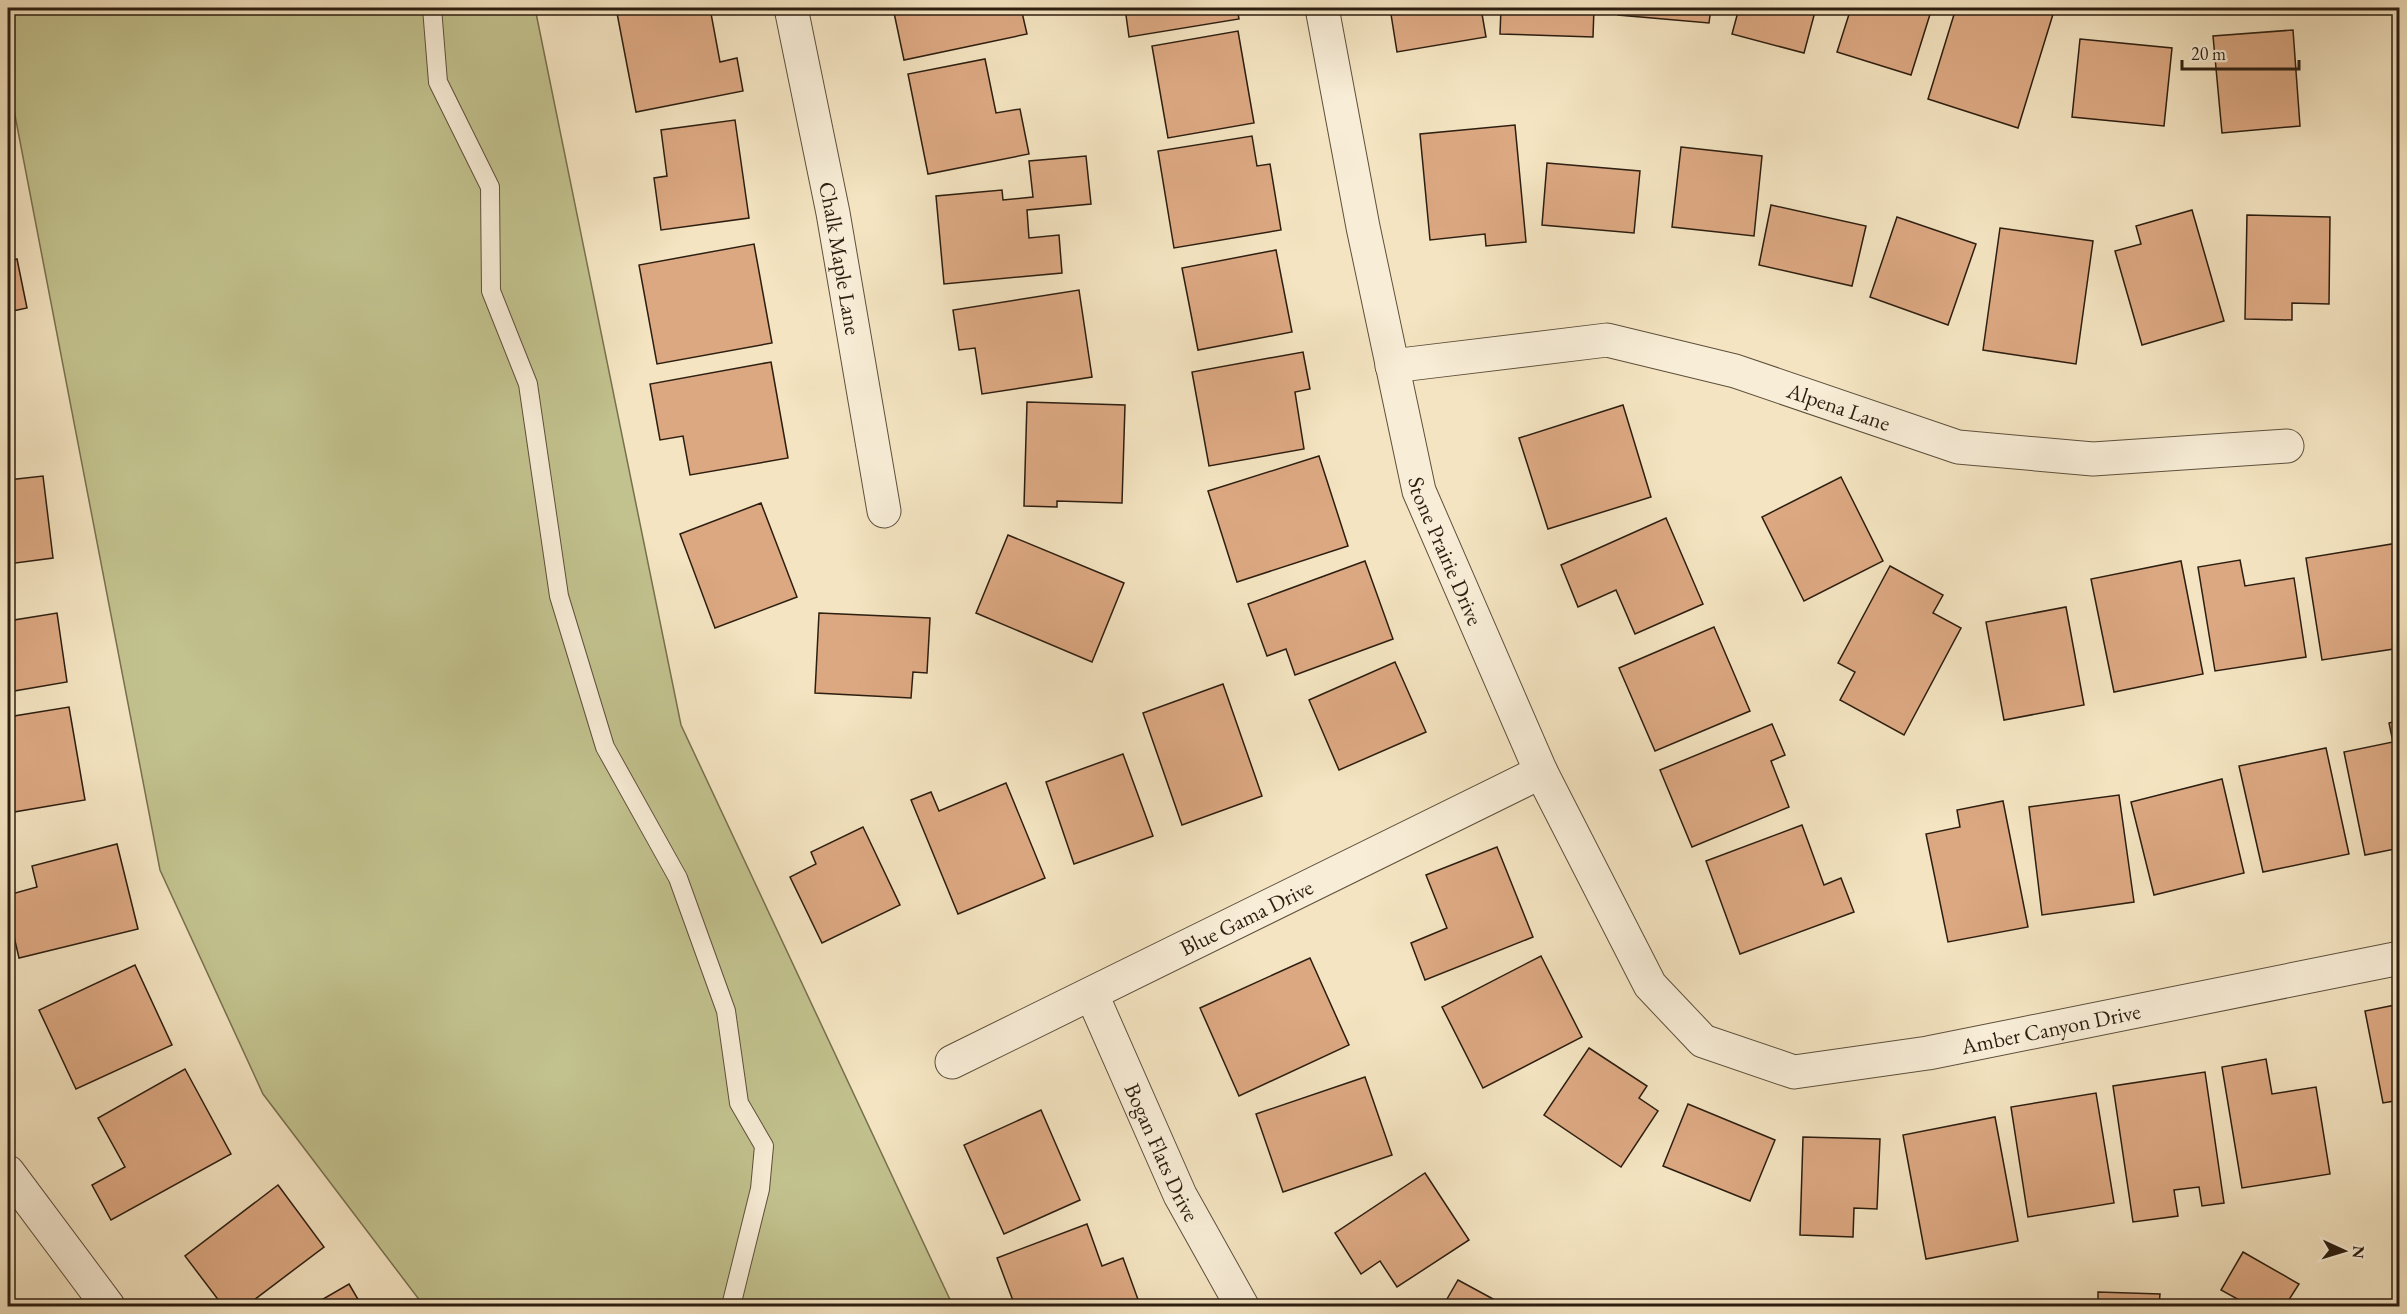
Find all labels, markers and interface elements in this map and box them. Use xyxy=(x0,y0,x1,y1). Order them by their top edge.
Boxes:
scale bar xyxy=(2182,33,2299,71)
text: 20 m xyxy=(2191,42,2226,65)
street label: Chalk Maple Lane xyxy=(812,179,868,337)
street label: Alpena Lane xyxy=(1783,375,1895,438)
street label: Stone Prairie Drive xyxy=(1402,474,1490,630)
street label: Blue Gama Drive xyxy=(1175,872,1318,962)
street label: Amber Canyon Drive xyxy=(1957,996,2143,1061)
street label: Bogan Flats Drive xyxy=(1118,1078,1207,1227)
north arrow xyxy=(2314,1221,2374,1281)
text: N xyxy=(2348,1245,2369,1259)

